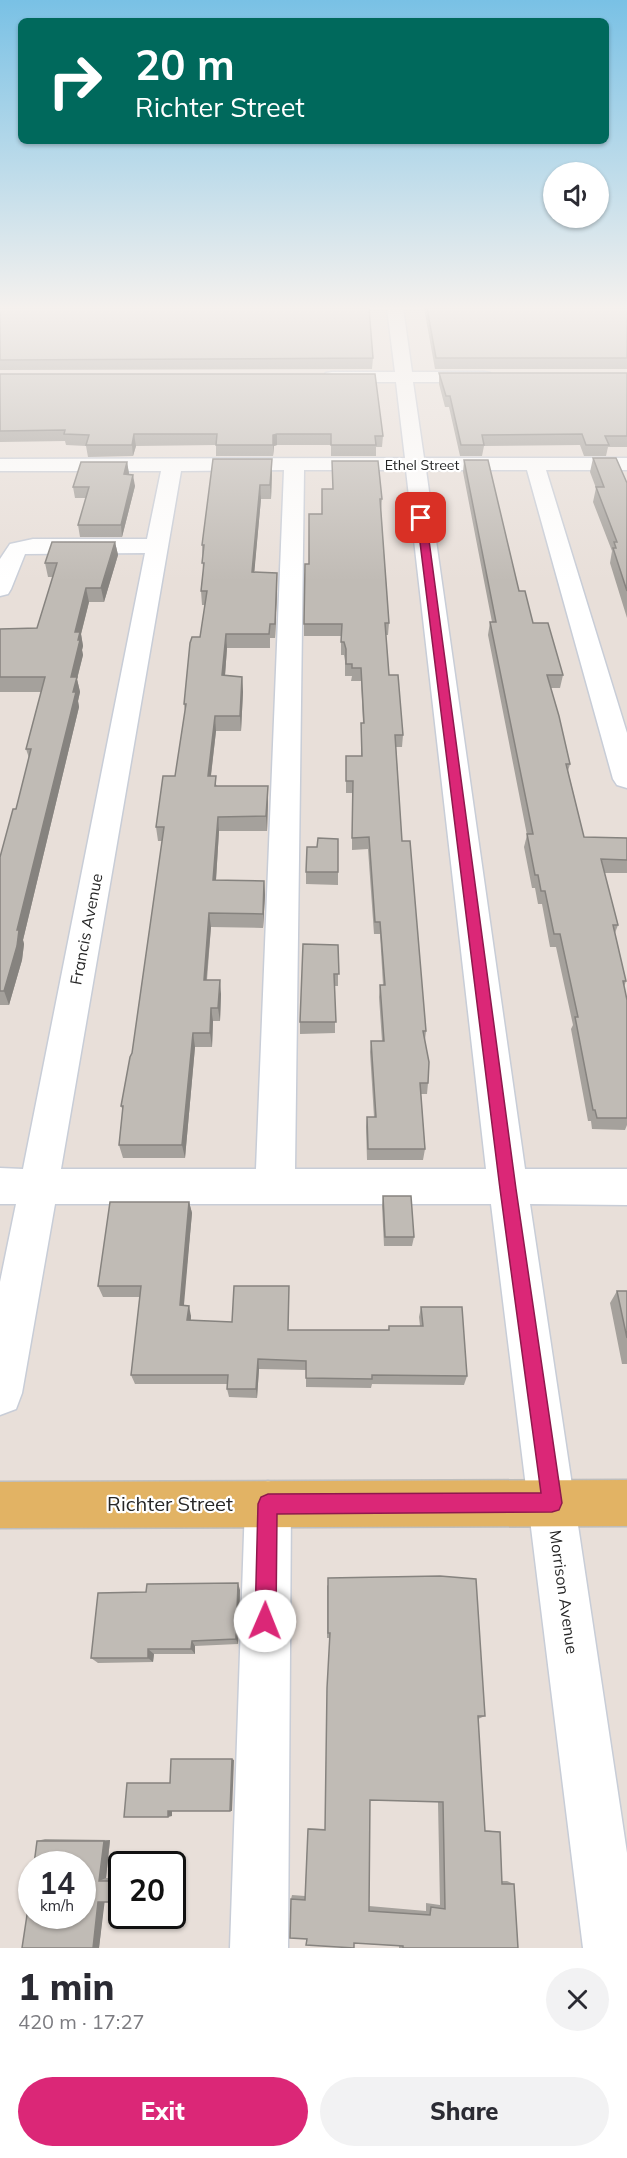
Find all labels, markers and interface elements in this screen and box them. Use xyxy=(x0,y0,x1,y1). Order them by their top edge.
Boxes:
text: 20 m xyxy=(135,38,235,91)
icon: right xyxy=(36,42,114,120)
text: Richter Street xyxy=(135,90,305,124)
map controls xyxy=(543,162,609,228)
button: sound xyxy=(543,162,609,228)
street label: Ethel Street xyxy=(385,456,459,474)
pin xyxy=(395,492,446,543)
icon: arrive xyxy=(404,501,437,534)
street label: Francis Avenue xyxy=(65,872,107,986)
street label: Richter Street xyxy=(107,1491,233,1516)
street label: Morrison Avenue xyxy=(545,1529,583,1655)
position arrow xyxy=(233,1589,297,1653)
speed limit sign: 20 xyxy=(108,1851,186,1929)
text: 14 xyxy=(39,1864,75,1902)
text: km/h xyxy=(40,1896,74,1915)
text: 1 min xyxy=(18,1964,114,2009)
button: close xyxy=(546,1968,609,2031)
text: 420 m · 17:27 xyxy=(18,2009,144,2034)
button: Exit xyxy=(18,2077,308,2146)
button: Share xyxy=(320,2077,609,2146)

